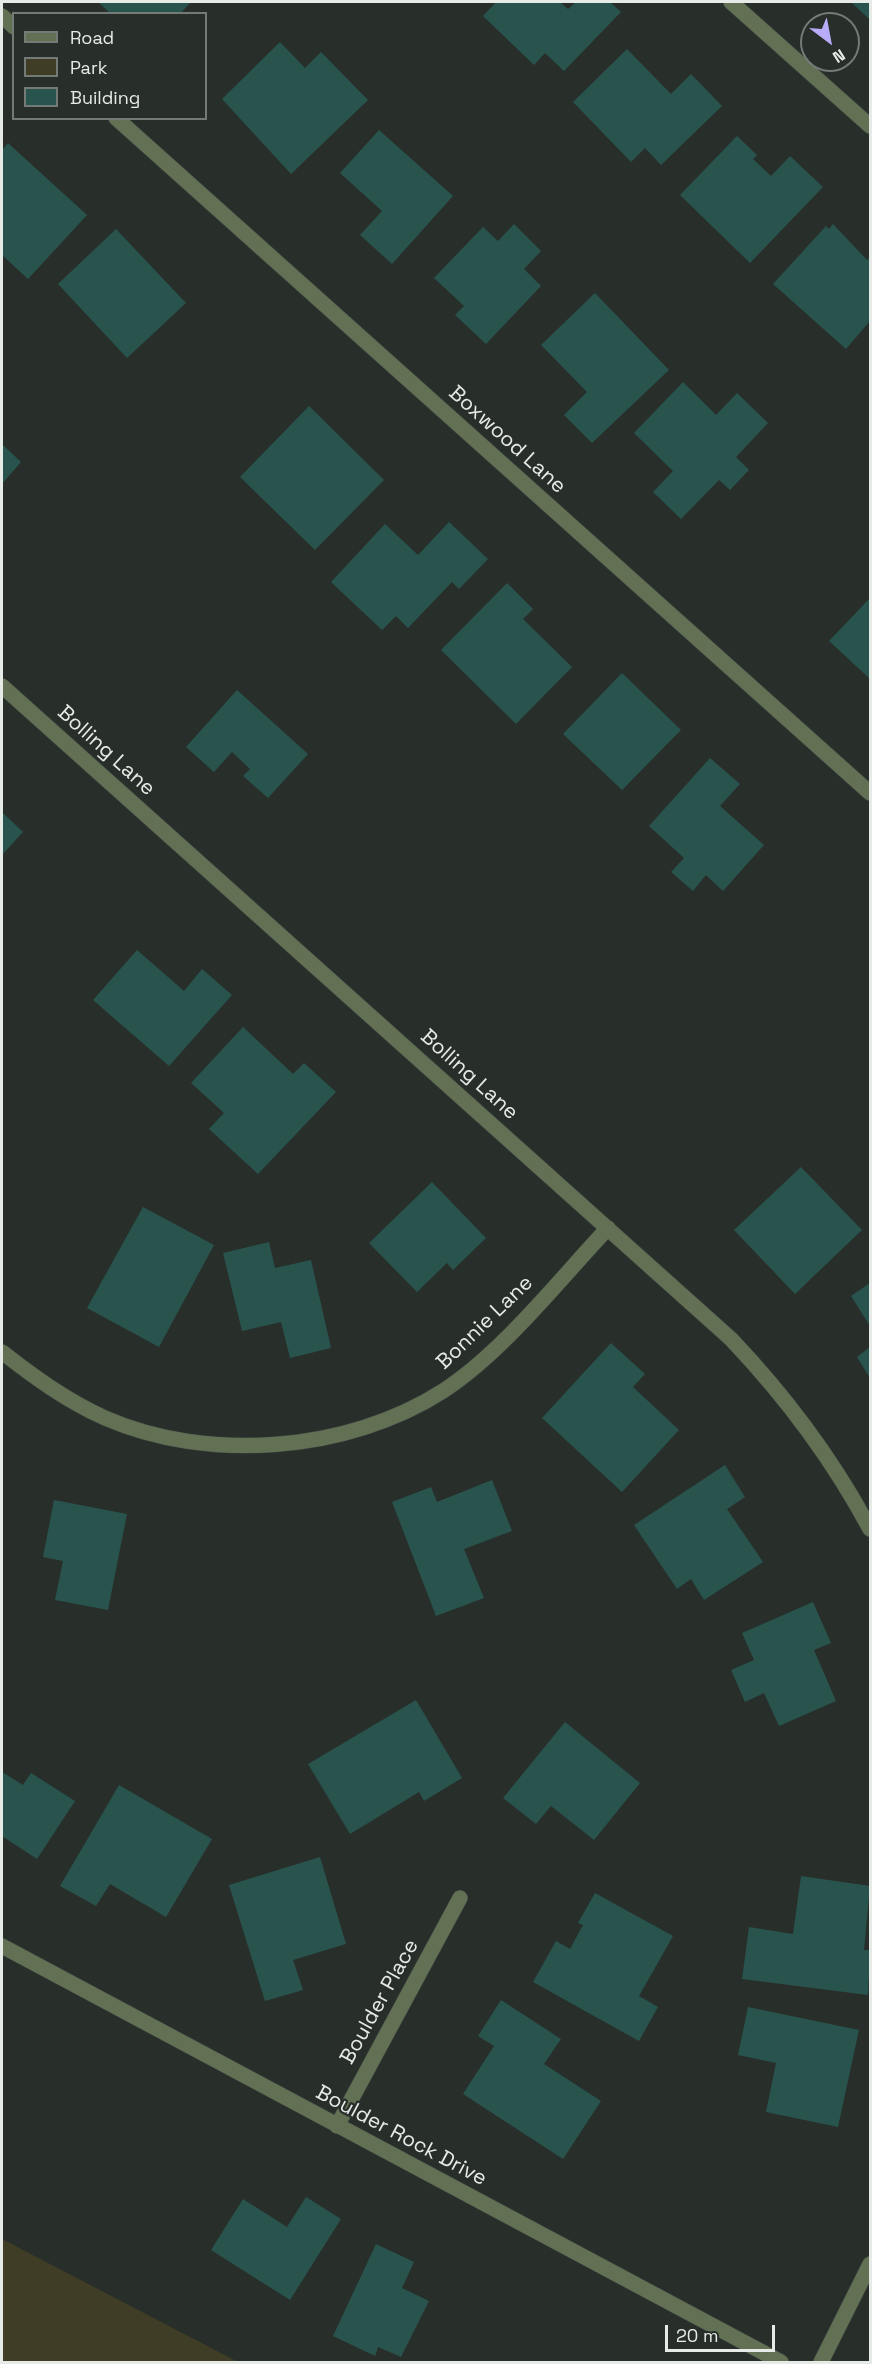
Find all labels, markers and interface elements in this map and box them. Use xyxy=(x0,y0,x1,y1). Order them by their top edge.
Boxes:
legend xyxy=(12,12,207,120)
north arrow xyxy=(800,12,860,72)
text: Road xyxy=(70,26,114,49)
text: N xyxy=(829,44,849,68)
text: Park xyxy=(70,56,107,79)
text: Building xyxy=(70,86,140,109)
street label: Boxwood Lane xyxy=(443,381,571,499)
street label: Bolling Lane xyxy=(52,701,160,801)
street label: Bolling Lane xyxy=(415,1025,523,1125)
street label: Bonnie Lane xyxy=(431,1271,539,1375)
street label: Boulder Place xyxy=(335,1935,425,2069)
street label: Boulder Rock Drive xyxy=(311,2080,491,2192)
scale bar xyxy=(668,2313,778,2351)
text: 20 m xyxy=(676,2324,719,2347)

